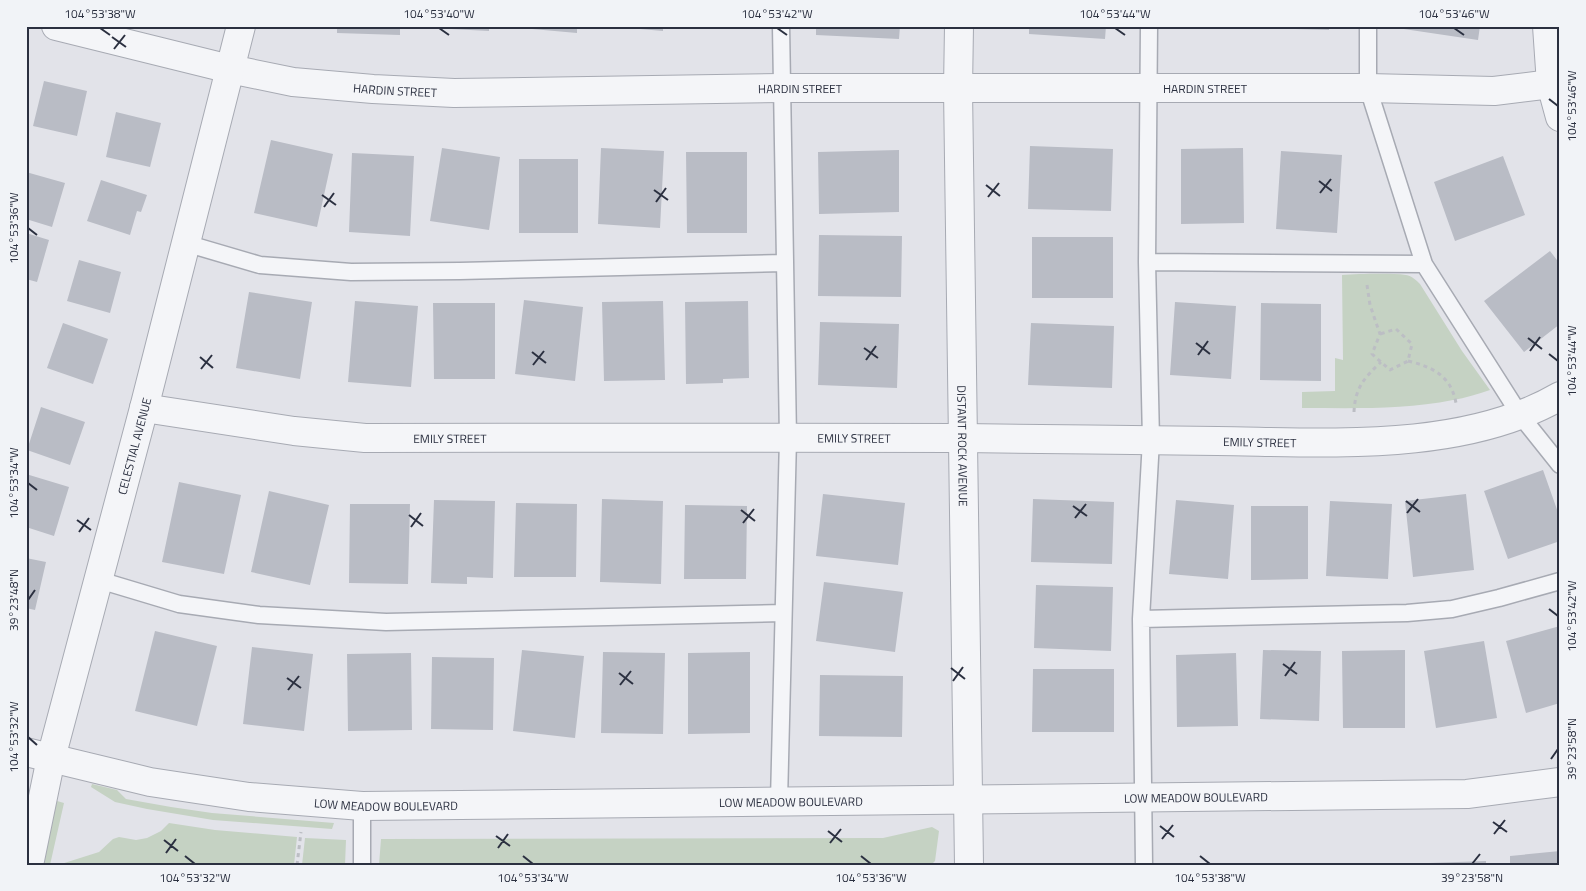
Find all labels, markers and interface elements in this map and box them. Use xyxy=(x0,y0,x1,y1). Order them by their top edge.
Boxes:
text: 104°53'38"W xyxy=(64,4,136,23)
text: 104°53'40"W xyxy=(403,4,475,23)
text: 104°53'42"W xyxy=(741,4,813,23)
text: 104°53'44"W xyxy=(1079,4,1151,23)
text: 104°53'46"W xyxy=(1418,4,1490,23)
text: 104°53'46"W xyxy=(1562,70,1581,142)
street label: HARDIN STREET xyxy=(352,78,438,102)
street label: HARDIN STREET xyxy=(758,79,843,98)
street label: HARDIN STREET xyxy=(1163,79,1248,98)
text: 104°53'36"W xyxy=(4,192,23,264)
text: 104°53'44"W xyxy=(1562,325,1581,397)
street label: DISTANT ROCK AVENUE xyxy=(953,385,973,507)
street label: CELESTIAL AVENUE xyxy=(112,395,156,497)
street label: EMILY STREET xyxy=(413,428,487,447)
street label: EMILY STREET xyxy=(817,428,891,447)
street label: EMILY STREET xyxy=(1223,432,1297,452)
text: 104°53'34"W xyxy=(4,447,23,519)
text: 39°23'48"N xyxy=(4,569,23,631)
text: 104°53'42"W xyxy=(1562,580,1581,652)
text: 104°53'32"W xyxy=(4,701,23,773)
text: 39°23'58"N xyxy=(1562,718,1581,780)
street label: LOW MEADOW BOULEVARD xyxy=(1124,787,1268,807)
street label: LOW MEADOW BOULEVARD xyxy=(719,791,863,812)
street label: LOW MEADOW BOULEVARD xyxy=(313,793,458,816)
text: 104°53'32"W xyxy=(159,868,231,887)
text: 104°53'34"W xyxy=(497,868,569,887)
text: 104°53'36"W xyxy=(835,868,907,887)
text: 104°53'38"W xyxy=(1174,868,1246,887)
text: 39°23'58"N xyxy=(1441,868,1503,887)

